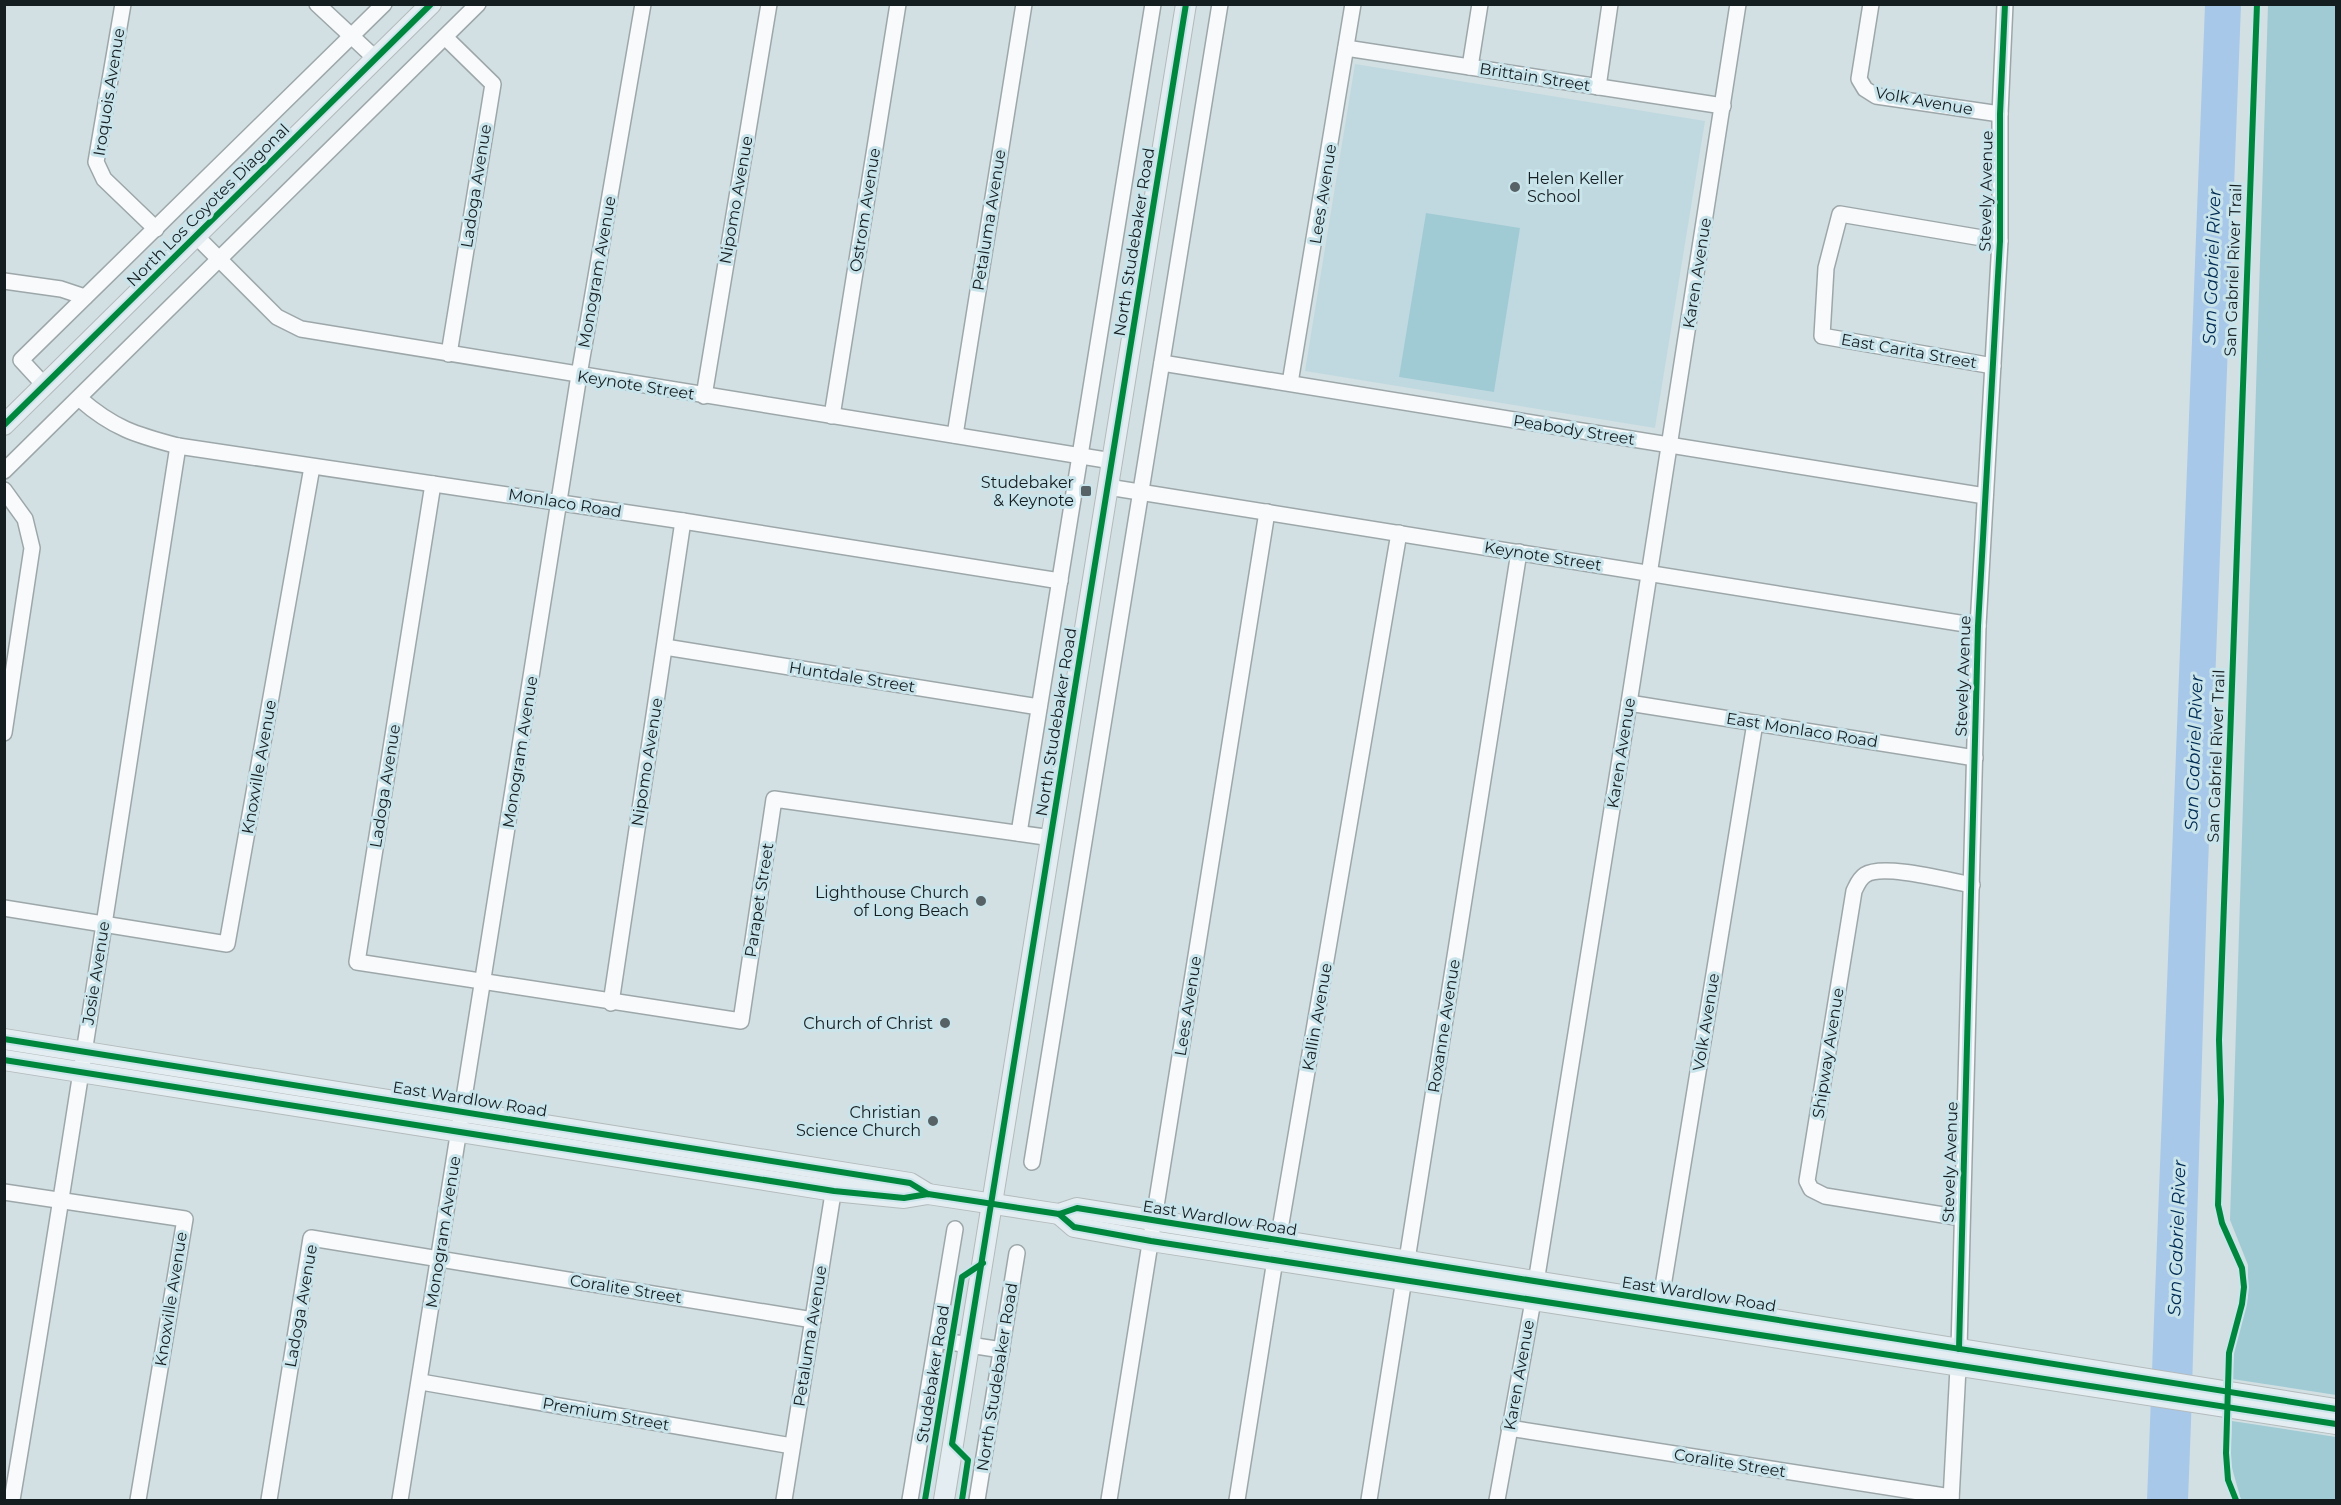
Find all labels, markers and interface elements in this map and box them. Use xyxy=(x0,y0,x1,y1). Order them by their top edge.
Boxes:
street label: Iroquois Avenue xyxy=(89,27,129,157)
street label: Brittain Street xyxy=(1478,59,1592,95)
street label: Volk Avenue xyxy=(1874,83,1974,119)
street label: North Los Coyotes Diagonal xyxy=(123,120,293,290)
street label: Ladoga Avenue xyxy=(457,123,495,249)
street label: Stevely Avenue xyxy=(1975,130,1997,252)
street label: Nipomo Avenue xyxy=(715,134,757,266)
street label: Lees Avenue xyxy=(1306,143,1340,245)
street label: North Studebaker Road xyxy=(1110,146,1158,338)
street label: Ostrom Avenue xyxy=(846,147,884,273)
street label: Petaluma Avenue xyxy=(968,148,1010,292)
place label: Helen Keller School xyxy=(1527,169,1624,206)
marker: Helen Keller School xyxy=(1508,180,1522,194)
street label: San Gabriel River Trail xyxy=(2220,183,2246,357)
water label: San Gabriel River xyxy=(2198,188,2226,345)
street label: Monogram Avenue xyxy=(574,195,620,349)
street label: Karen Avenue xyxy=(1679,216,1715,330)
street label: East Carita Street xyxy=(1839,330,1979,372)
street label: Keynote Street xyxy=(576,366,697,404)
street label: Peabody Street xyxy=(1512,411,1637,449)
place label: Studebaker & Keynote xyxy=(981,473,1074,510)
marker: Studebaker & Keynote xyxy=(1079,484,1093,498)
street label: Monlaco Road xyxy=(507,485,623,521)
street label: Keynote Street xyxy=(1483,537,1604,575)
street label: Stevely Avenue xyxy=(1951,615,1975,737)
street label: North Studebaker Road xyxy=(1032,626,1080,818)
street label: Huntdale Street xyxy=(788,658,917,696)
street label: San Gabriel River Trail xyxy=(2203,669,2229,843)
water label: San Gabriel River xyxy=(2180,674,2208,831)
street label: Monogram Avenue xyxy=(499,675,541,829)
street label: Nipomo Avenue xyxy=(627,696,667,828)
street label: Karen Avenue xyxy=(1603,696,1639,810)
street label: Knoxville Avenue xyxy=(238,698,280,836)
street label: East Monlaco Road xyxy=(1725,709,1879,751)
street label: Ladoga Avenue xyxy=(366,723,404,849)
street label: Parapet Street xyxy=(741,841,777,959)
place label: Lighthouse Church of Long Beach xyxy=(815,883,969,920)
marker: Lighthouse Church of Long Beach xyxy=(974,894,988,908)
street label: Josie Avenue xyxy=(78,920,114,1027)
street label: Lees Avenue xyxy=(1171,955,1205,1057)
street label: Roxanne Avenue xyxy=(1424,958,1464,1094)
street label: Kallin Avenue xyxy=(1298,962,1336,1072)
street label: Volk Avenue xyxy=(1689,972,1723,1072)
street label: Shipway Avenue xyxy=(1808,986,1848,1120)
place label: Church of Christ xyxy=(803,1014,933,1033)
marker: Church of Christ xyxy=(938,1016,952,1030)
street label: East Wardlow Road xyxy=(391,1077,549,1121)
street label: Stevely Avenue xyxy=(1938,1101,1962,1223)
place label: Christian Science Church xyxy=(796,1103,921,1140)
marker: Christian Science Church xyxy=(926,1114,940,1128)
street label: Monogram Avenue xyxy=(422,1155,464,1309)
water label: San Gabriel River xyxy=(2163,1159,2191,1316)
street label: East Wardlow Road xyxy=(1141,1196,1299,1240)
street label: Knoxville Avenue xyxy=(151,1230,191,1368)
street label: Ladoga Avenue xyxy=(281,1243,321,1369)
street label: Petaluma Avenue xyxy=(789,1264,831,1408)
street label: Coralite Street xyxy=(569,1271,684,1307)
street label: East Wardlow Road xyxy=(1620,1272,1778,1316)
street label: North Studebaker Road xyxy=(973,1281,1021,1473)
street label: Studebaker Road xyxy=(913,1304,953,1444)
street label: Karen Avenue xyxy=(1500,1318,1538,1432)
street label: Premium Street xyxy=(541,1393,671,1435)
street label: Coralite Street xyxy=(1673,1445,1788,1481)

